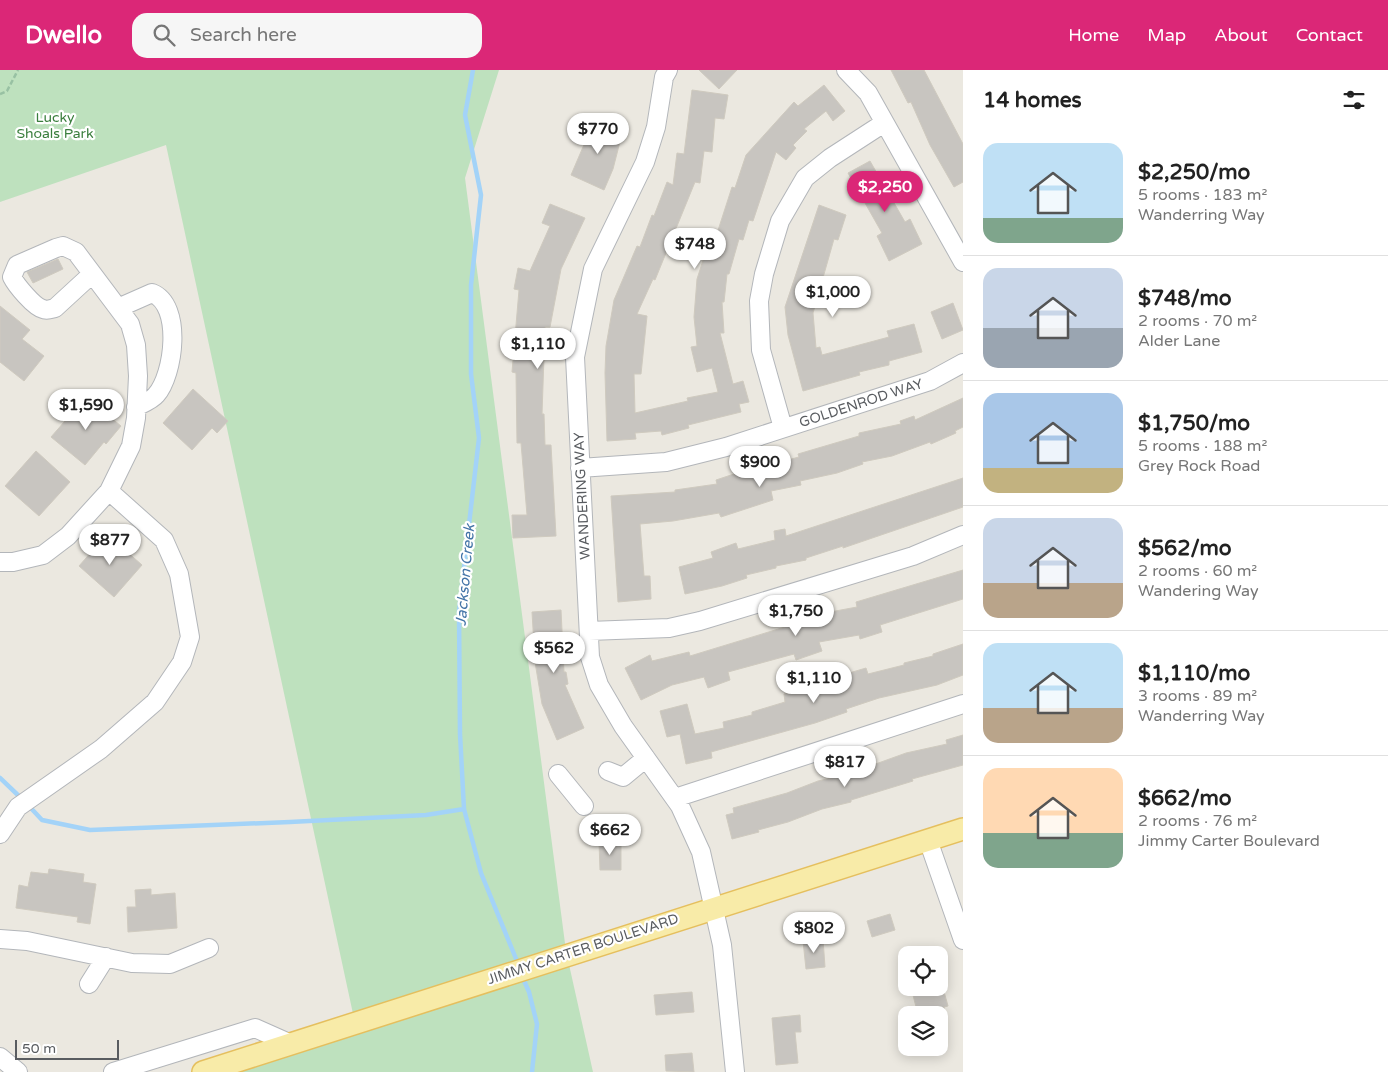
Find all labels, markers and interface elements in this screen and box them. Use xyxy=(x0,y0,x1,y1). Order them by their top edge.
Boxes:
search box xyxy=(132,13,482,58)
text: Dwello xyxy=(25,21,102,50)
icon: search xyxy=(150,21,178,49)
text: Search here xyxy=(190,24,297,46)
text: Home xyxy=(1068,24,1119,46)
text: Map xyxy=(1147,24,1186,46)
text: About xyxy=(1214,24,1268,46)
text: Contact xyxy=(1296,24,1363,46)
icon: filters xyxy=(1340,86,1368,114)
text: 14 homes xyxy=(983,88,1082,113)
park label: Lucky Shoals Park xyxy=(16,109,94,142)
pin: $770 xyxy=(568,112,628,155)
text: $770 xyxy=(578,119,618,139)
text: $2,250/mo xyxy=(1138,160,1250,185)
icon: home xyxy=(1023,163,1083,223)
pin: $2,250 xyxy=(844,170,926,213)
text: $2,250 xyxy=(858,177,912,197)
text: 5 rooms · 183 m² xyxy=(1138,185,1267,205)
text: Wanderring Way xyxy=(1138,205,1265,225)
pin: $748 xyxy=(665,228,725,270)
text: $748 xyxy=(675,234,715,254)
pin: $1,000 xyxy=(792,276,874,318)
text: $1,000 xyxy=(806,282,860,302)
text: $748/mo xyxy=(1138,286,1232,311)
icon: home xyxy=(1023,288,1083,348)
text: 2 rooms · 70 m² xyxy=(1138,311,1257,331)
pin: $1,110 xyxy=(497,328,579,370)
text: Alder Lane xyxy=(1138,331,1220,351)
text: $1,110 xyxy=(511,334,565,354)
street label: GOLDENROD WAY xyxy=(797,375,925,431)
pin: $1,590 xyxy=(45,388,127,431)
text: $1,590 xyxy=(59,395,113,415)
text: $1,750/mo xyxy=(1138,411,1250,436)
icon: home xyxy=(1023,413,1083,473)
street label: WANDERING WAY xyxy=(570,432,594,560)
text: 5 rooms · 188 m² xyxy=(1138,436,1267,456)
pin: $900 xyxy=(730,446,790,488)
text: $900 xyxy=(740,452,780,472)
text: Grey Rock Road xyxy=(1138,456,1260,476)
water label: Jackson Creek xyxy=(452,522,479,627)
pin: $877 xyxy=(80,524,140,566)
text: $877 xyxy=(90,530,130,550)
text: $562/mo xyxy=(1138,536,1232,561)
icon: home xyxy=(1023,538,1083,598)
text: 2 rooms · 60 m² xyxy=(1138,561,1257,581)
text: Wandering Way xyxy=(1138,581,1259,601)
pin: $1,750 xyxy=(755,594,837,637)
text: $1,750 xyxy=(769,601,823,621)
pin: $562 xyxy=(524,632,584,674)
text: $562 xyxy=(534,638,574,658)
text: $1,110/mo xyxy=(1138,661,1250,686)
pin: $1,110 xyxy=(773,662,855,704)
icon: home xyxy=(1023,663,1083,723)
text: $1,110 xyxy=(787,668,841,688)
text: 3 rooms · 89 m² xyxy=(1138,686,1257,706)
text: Wanderring Way xyxy=(1138,706,1265,726)
pin: $817 xyxy=(815,746,875,788)
text: $817 xyxy=(825,752,865,772)
text: $662/mo xyxy=(1138,786,1232,811)
icon: home xyxy=(1023,788,1083,848)
text: 2 rooms · 76 m² xyxy=(1138,811,1257,831)
pin: $662 xyxy=(580,814,640,856)
text: $662 xyxy=(590,820,630,840)
text: Jimmy Carter Boulevard xyxy=(1138,831,1320,851)
street label: JIMMY CARTER BOULEVARD xyxy=(485,910,681,988)
pin: $802 xyxy=(784,912,844,954)
text: $802 xyxy=(794,918,834,938)
map controls xyxy=(898,946,948,1056)
button: locate xyxy=(898,946,948,996)
button: layers xyxy=(898,1006,948,1056)
scale bar xyxy=(15,1037,119,1060)
text: 50 m xyxy=(22,1040,56,1057)

